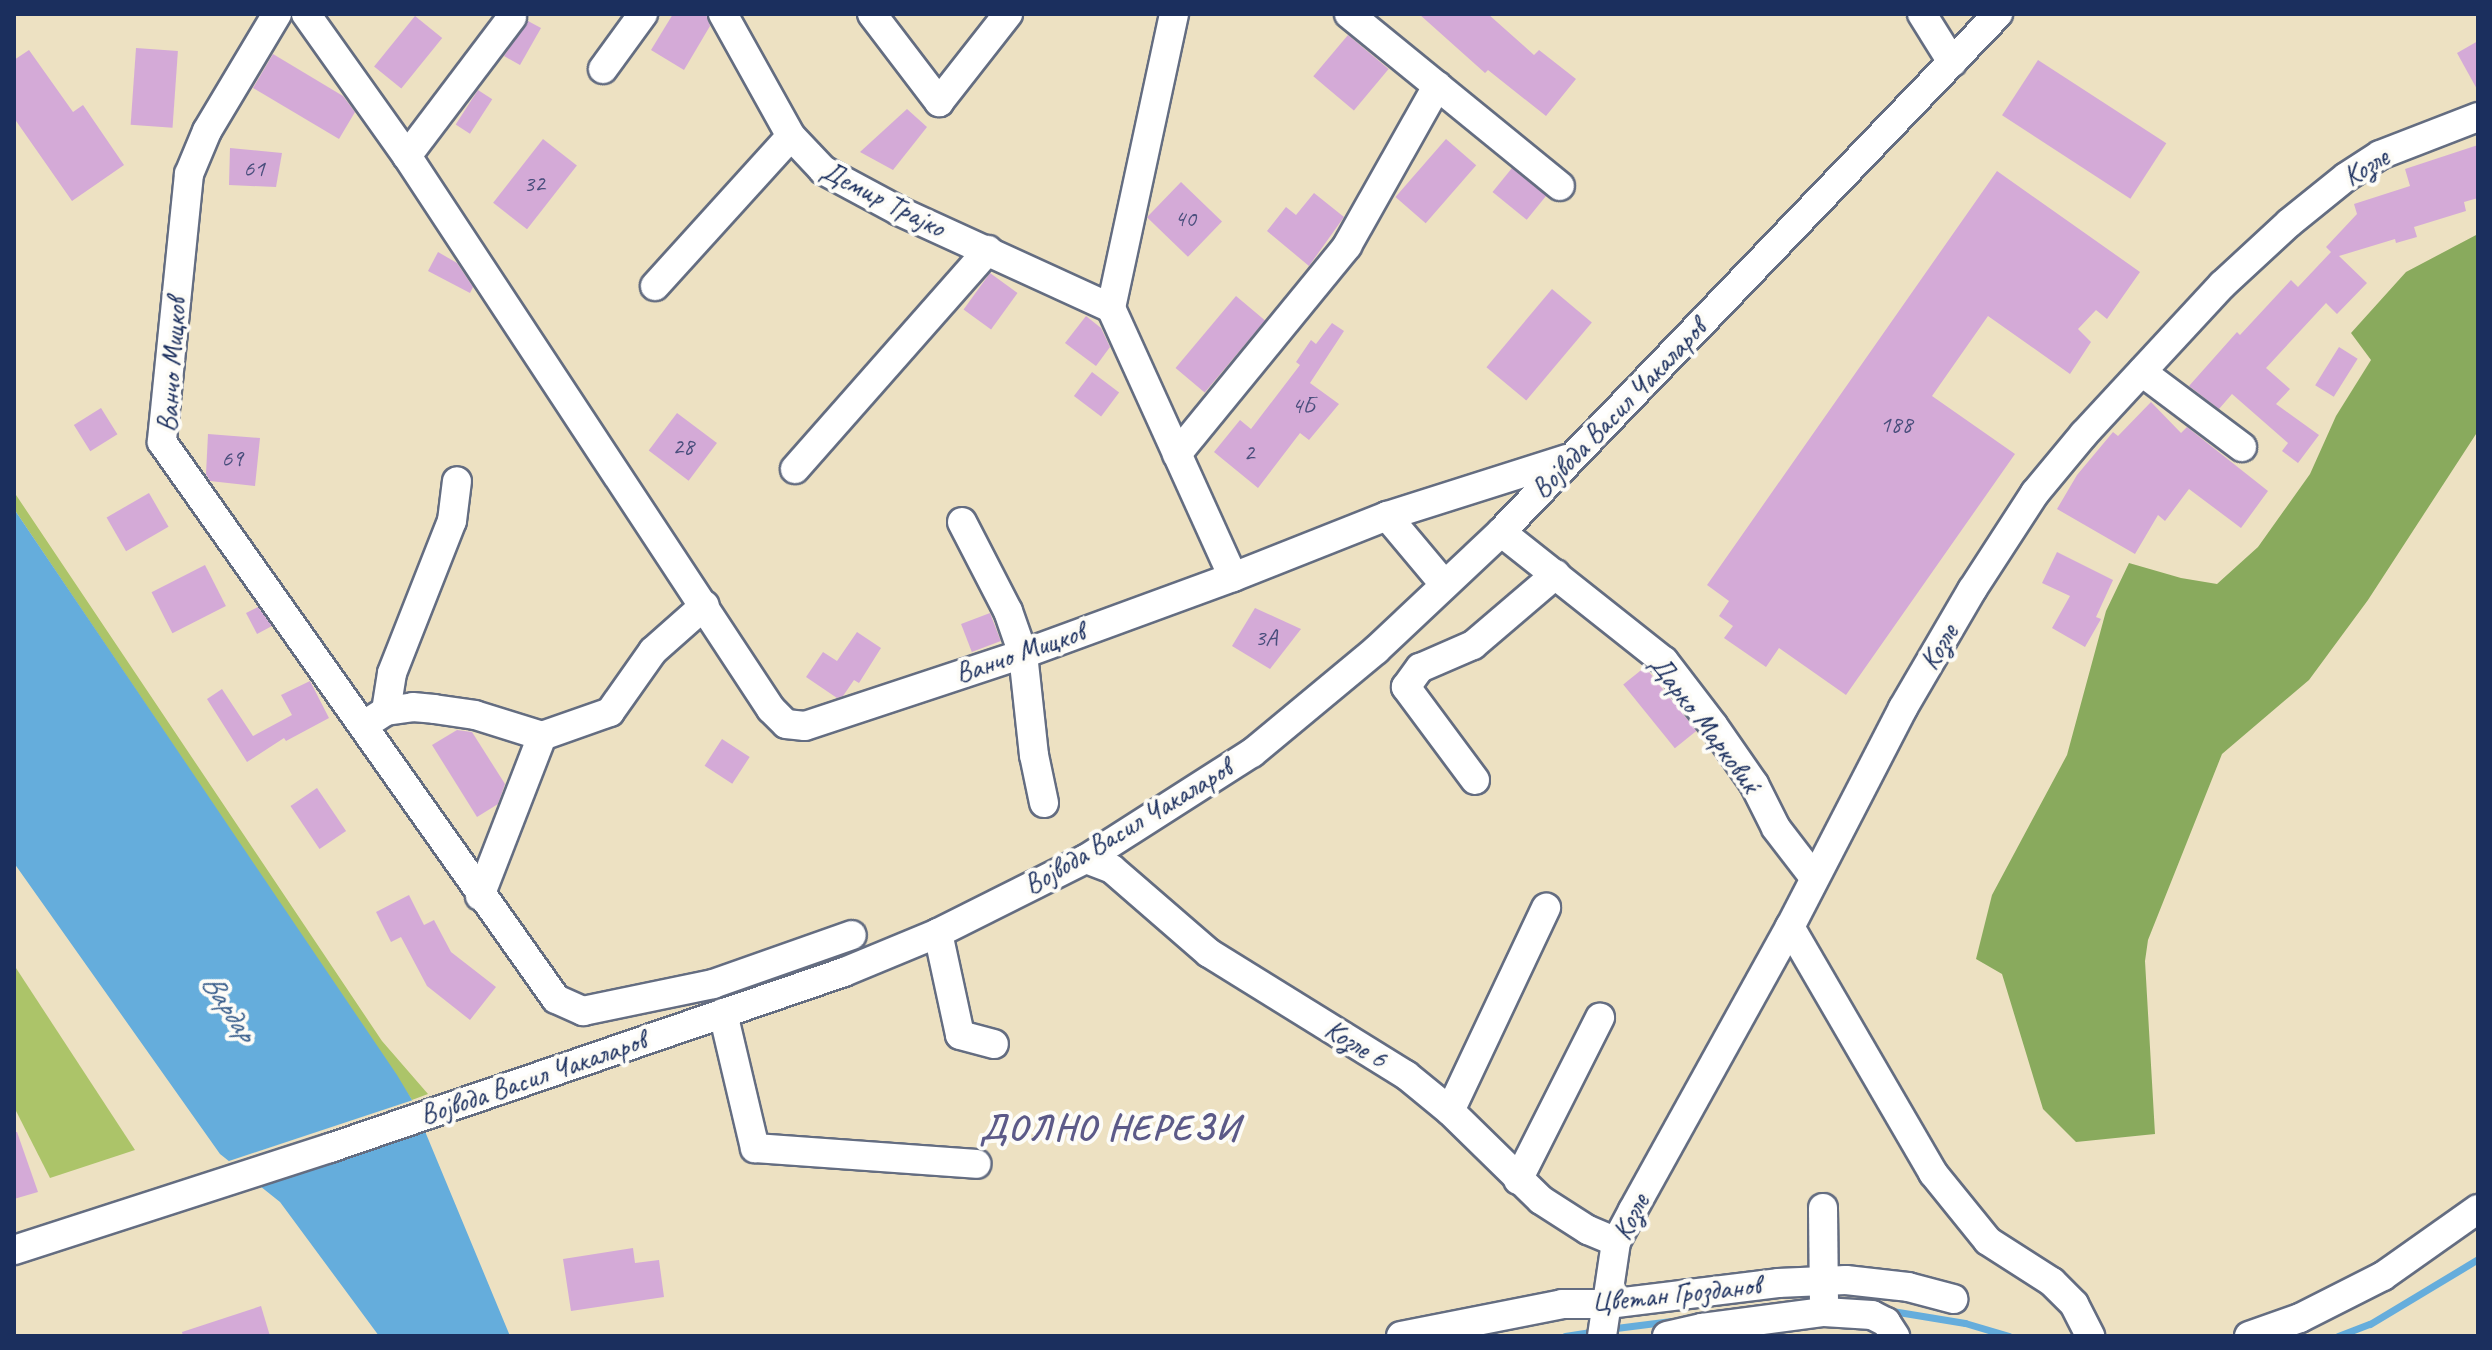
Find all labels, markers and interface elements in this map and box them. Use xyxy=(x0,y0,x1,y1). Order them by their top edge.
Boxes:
street label: Козле xyxy=(2337,140,2395,194)
street label: Демир Трајко xyxy=(816,154,950,244)
house number: 61 xyxy=(243,155,265,183)
house number: 32 xyxy=(523,170,545,198)
house number: 40 xyxy=(1174,205,1196,233)
street label: Ванчо Мицков xyxy=(151,296,193,434)
street label: Војвода Васил Чакаларов xyxy=(1525,312,1713,506)
house number: 4Б xyxy=(1291,392,1315,420)
house number: 188 xyxy=(1880,411,1912,439)
house number: 28 xyxy=(672,433,694,461)
house number: 2 xyxy=(1244,439,1254,467)
house number: 69 xyxy=(221,445,243,473)
street label: Ванчо Мицков xyxy=(950,615,1090,691)
street label: Козле xyxy=(1913,618,1965,676)
house number: 3A xyxy=(1255,624,1277,652)
street label: Дарко Марковиќ xyxy=(1643,649,1767,799)
street label: Војвода Васил Чакаларов xyxy=(1018,752,1238,902)
water label: Вардар xyxy=(194,967,264,1047)
street label: Козле 6 xyxy=(1319,1012,1393,1076)
street label: Војвода Васил Чакаларов xyxy=(416,1024,650,1132)
district label: ДОЛНО НЕРЕЗИ xyxy=(974,1106,1246,1150)
street label: Козле xyxy=(1606,1188,1656,1246)
street label: Цветан Грозданов xyxy=(1591,1269,1761,1319)

